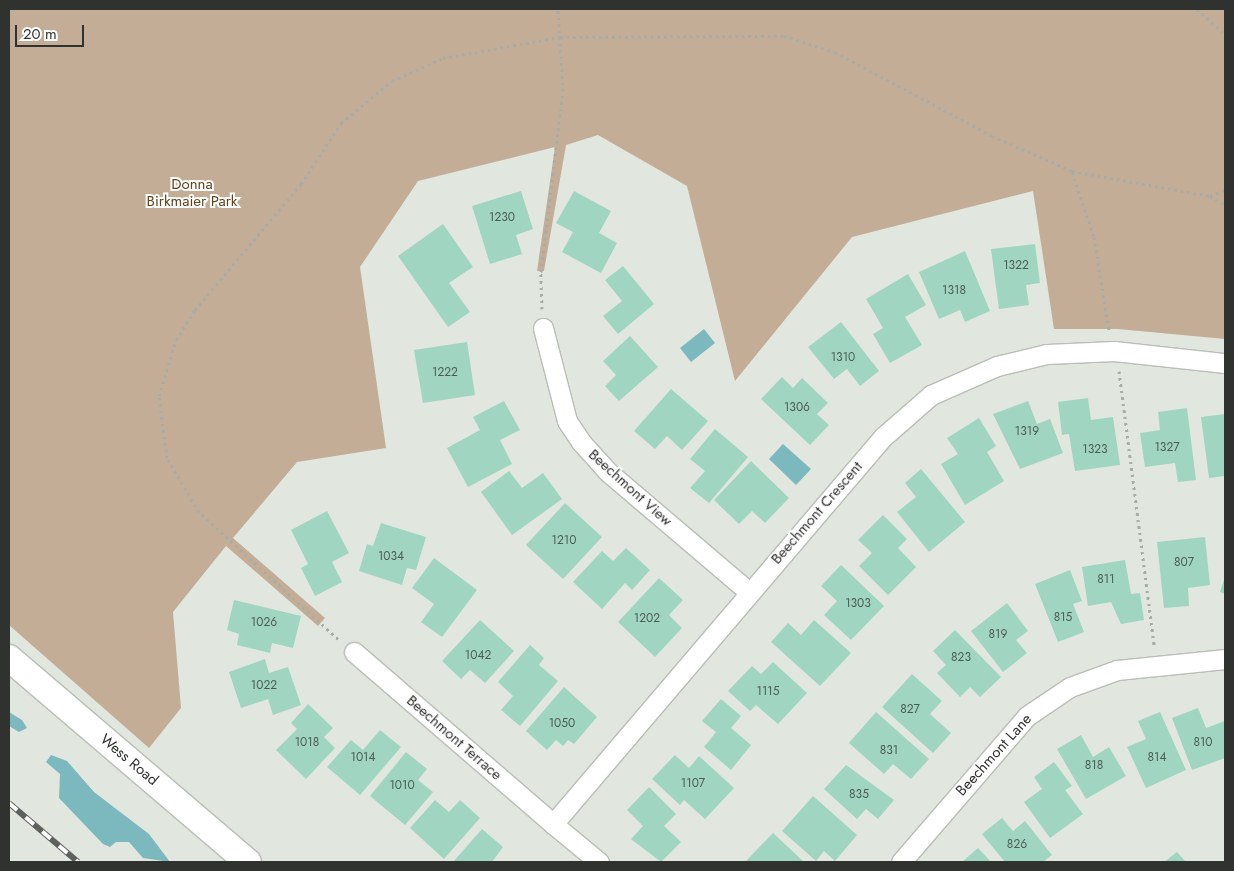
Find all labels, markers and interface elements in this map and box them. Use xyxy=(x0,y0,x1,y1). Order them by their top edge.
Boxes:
scale bar xyxy=(18,15,86,47)
text: 20 m xyxy=(23,23,57,45)
park label: Donna Birkmaier Park xyxy=(147,175,237,210)
house number: 1230 xyxy=(489,211,515,225)
house number: 1322 xyxy=(1003,259,1029,273)
house number: 1318 xyxy=(942,284,966,298)
house number: 1310 xyxy=(831,351,855,365)
house number: 1222 xyxy=(432,366,458,380)
house number: 1306 xyxy=(784,401,810,415)
house number: 1319 xyxy=(1015,425,1039,439)
house number: 1327 xyxy=(1154,441,1180,455)
house number: 1323 xyxy=(1082,443,1108,457)
street label: Beechmont View xyxy=(585,446,675,530)
street label: Beechmont Crescent xyxy=(768,458,866,568)
house number: 1210 xyxy=(552,534,576,548)
house number: 1034 xyxy=(378,550,404,564)
house number: 807 xyxy=(1174,556,1194,570)
house number: 811 xyxy=(1097,573,1115,587)
house number: 1303 xyxy=(845,597,871,611)
house number: 815 xyxy=(1054,611,1072,625)
house number: 1202 xyxy=(634,612,660,626)
house number: 1026 xyxy=(251,616,277,630)
house number: 819 xyxy=(989,628,1007,642)
house number: 1042 xyxy=(465,649,491,663)
house number: 823 xyxy=(951,651,971,665)
house number: 1022 xyxy=(251,679,277,693)
house number: 1115 xyxy=(757,685,779,699)
street label: Beechmont Terrace xyxy=(403,692,505,784)
house number: 827 xyxy=(900,703,920,717)
street label: Beechmont Lane xyxy=(952,710,1036,800)
house number: 1050 xyxy=(549,717,575,731)
street label: Wess Road xyxy=(96,731,162,789)
house number: 1018 xyxy=(295,736,319,750)
house number: 810 xyxy=(1193,736,1213,750)
house number: 831 xyxy=(880,744,898,758)
house number: 1014 xyxy=(351,751,375,765)
house number: 814 xyxy=(1148,751,1166,765)
house number: 818 xyxy=(1085,759,1103,773)
house number: 1107 xyxy=(681,777,705,791)
house number: 1010 xyxy=(389,779,415,793)
house number: 835 xyxy=(849,788,869,802)
house number: 826 xyxy=(1007,838,1027,852)

